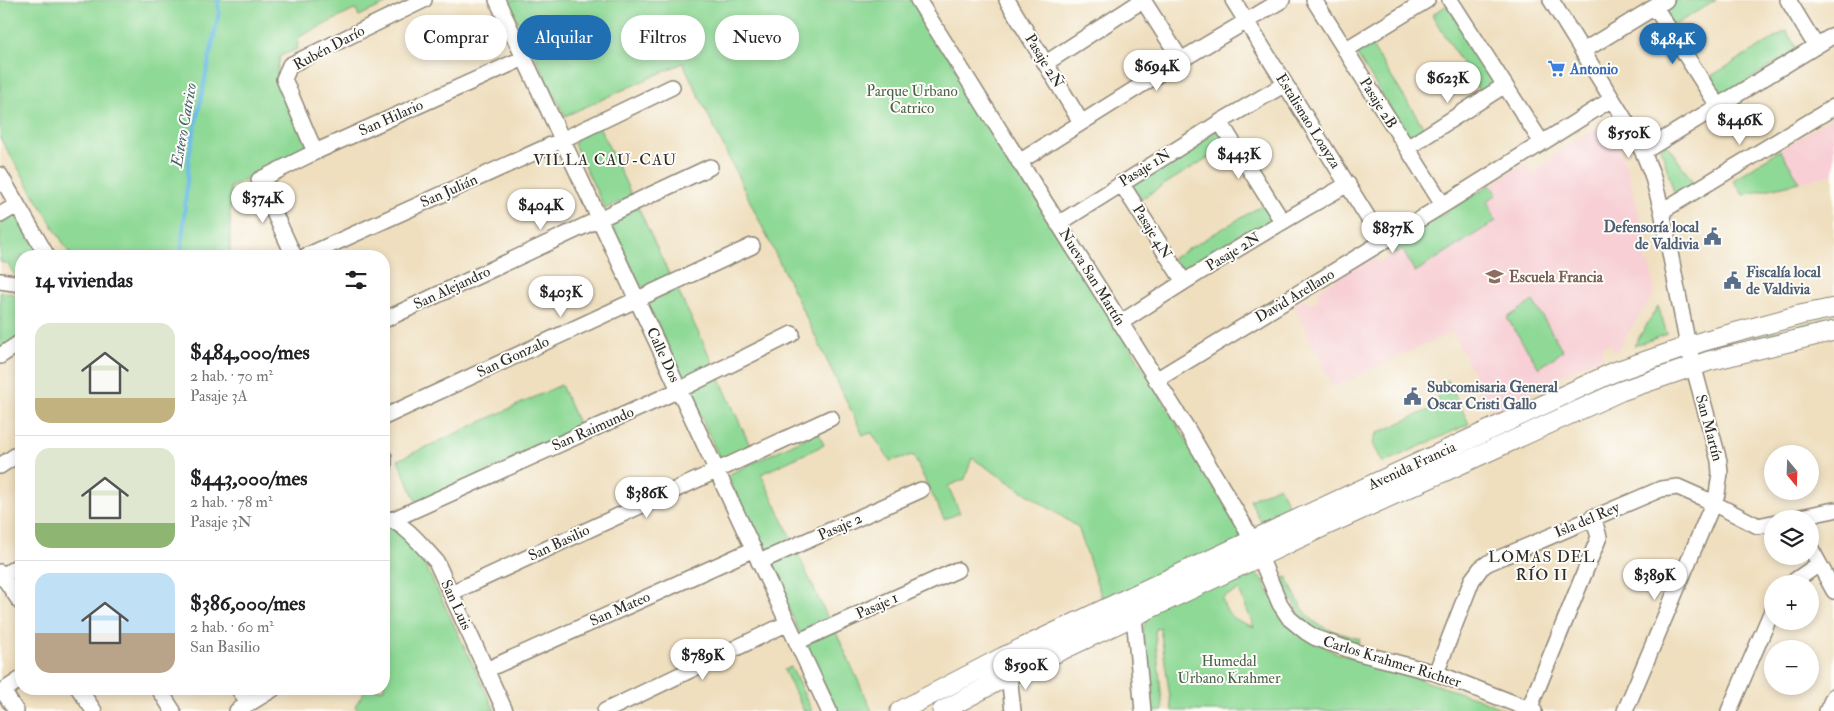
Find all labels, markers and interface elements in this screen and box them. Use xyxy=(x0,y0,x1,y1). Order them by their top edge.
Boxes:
chip: Comprar xyxy=(405,15,507,60)
chip: Alquilar xyxy=(517,15,611,60)
chip: Filtros xyxy=(621,15,705,60)
chip: Nuevo xyxy=(715,15,799,60)
street label: Rubén Darío xyxy=(290,21,368,75)
pin: $484K xyxy=(1638,22,1708,65)
text: $484K xyxy=(1651,29,1696,49)
street label: Pasaje 2Ñ xyxy=(1020,30,1069,92)
pin: $694K xyxy=(1122,49,1192,92)
text: $694K xyxy=(1134,56,1180,76)
supermarket icon: Antonio xyxy=(1546,59,1566,79)
place label: Antonio xyxy=(1569,60,1619,79)
pin: $623K xyxy=(1413,62,1483,104)
text: $623K xyxy=(1427,68,1469,88)
street label: Estalisnao Loayza xyxy=(1271,70,1345,173)
street label: Pasaje 2B xyxy=(1355,74,1401,132)
water label: Estero Catrico xyxy=(167,81,201,170)
park label: Parque Urbano Catrico xyxy=(866,82,958,118)
street label: San Hilario xyxy=(356,95,426,141)
pin: $446K xyxy=(1705,104,1775,146)
text: $446K xyxy=(1717,110,1763,130)
pin: $550K xyxy=(1594,116,1664,159)
text: $550K xyxy=(1608,123,1650,143)
pin: $443K xyxy=(1204,138,1274,180)
street label: Pasaje 1N xyxy=(1116,144,1175,191)
text: $443K xyxy=(1217,144,1261,164)
district label: VILLA CAU-CAU xyxy=(533,150,677,170)
street label: San Julián xyxy=(417,170,481,213)
pin: $374K xyxy=(228,182,298,224)
text: $374K xyxy=(242,188,284,208)
pin: $404K xyxy=(506,188,576,231)
text: $404K xyxy=(518,195,564,215)
street label: Pasaje 4N xyxy=(1128,201,1176,263)
pin: $837K xyxy=(1358,212,1428,254)
text: $837K xyxy=(1372,218,1414,238)
place label: Defensoría local de Valdivia xyxy=(1603,218,1700,254)
street label: Nueva San Martín xyxy=(1055,225,1130,329)
public building icon: Defensoría local de Valdivia xyxy=(1703,226,1723,246)
street label: Pasaje 2N xyxy=(1202,228,1264,276)
street label: San Alejandro xyxy=(411,262,493,314)
place label: Fiscalía local de Valdivia xyxy=(1746,263,1821,299)
street label: David Arellano xyxy=(1252,265,1338,327)
icon: filters xyxy=(342,266,370,294)
text: 14 viviendas xyxy=(35,267,133,294)
school or university icon: Escuela Francia xyxy=(1485,267,1505,287)
place label: Escuela Francia xyxy=(1509,268,1604,287)
public building icon: Fiscalía local de Valdivia xyxy=(1722,271,1742,291)
pin: $403K xyxy=(526,276,596,318)
text: $403K xyxy=(539,282,583,302)
street label: Calle Dos xyxy=(642,324,684,386)
street label: San Gonzalo xyxy=(474,332,552,382)
text: $484,000/mes xyxy=(190,339,310,366)
icon: home xyxy=(75,343,135,403)
text: 2 hab. · 70 m² xyxy=(190,366,273,386)
place label: Subcomisaria General Oscar Cristi Gallo xyxy=(1427,378,1558,414)
text: Pasaje 3A xyxy=(190,386,248,406)
public building icon: Subcomisaria General Oscar Cristi Gallo xyxy=(1403,386,1423,406)
street label: San Martín xyxy=(1691,393,1727,464)
street label: San Raimundo xyxy=(549,402,637,456)
street label: Avenida Francia xyxy=(1364,437,1460,495)
north arrow xyxy=(1764,445,1819,500)
map controls xyxy=(1764,445,1819,695)
text: $443,000/mes xyxy=(190,465,308,492)
icon: home xyxy=(75,468,135,528)
pin: $386K xyxy=(612,476,682,519)
text: $386K xyxy=(626,483,668,503)
text: 2 hab. · 78 m² xyxy=(190,492,272,512)
street label: Isla del Rey xyxy=(1552,498,1623,542)
street label: Pasaje 2 xyxy=(815,509,865,545)
button: layers xyxy=(1764,510,1819,565)
text: Pasaje 3N xyxy=(190,512,252,532)
street label: San Basilio xyxy=(525,521,593,565)
district label: LOMAS DEL RÍO II xyxy=(1488,547,1596,585)
pin: $389K xyxy=(1620,558,1690,601)
text: $389K xyxy=(1634,565,1676,585)
button: + xyxy=(1764,575,1819,630)
street label: San Luis xyxy=(436,577,476,633)
street label: San Mateo xyxy=(587,587,653,631)
street label: Pasaje 1 xyxy=(853,588,901,624)
text: $386,000/mes xyxy=(190,590,305,617)
icon: home xyxy=(75,593,135,653)
text: 2 hab. · 60 m² xyxy=(190,617,274,637)
street label: Carlos Krahmer Richter xyxy=(1320,632,1464,692)
text: San Basilio xyxy=(190,637,260,657)
pin: $789K xyxy=(668,638,738,681)
button: − xyxy=(1764,640,1819,695)
text: $789K xyxy=(681,645,725,665)
pin: $590K xyxy=(991,648,1061,691)
park label: Humedal Urbano Krahmer xyxy=(1178,652,1281,688)
text: $590K xyxy=(1004,655,1048,675)

